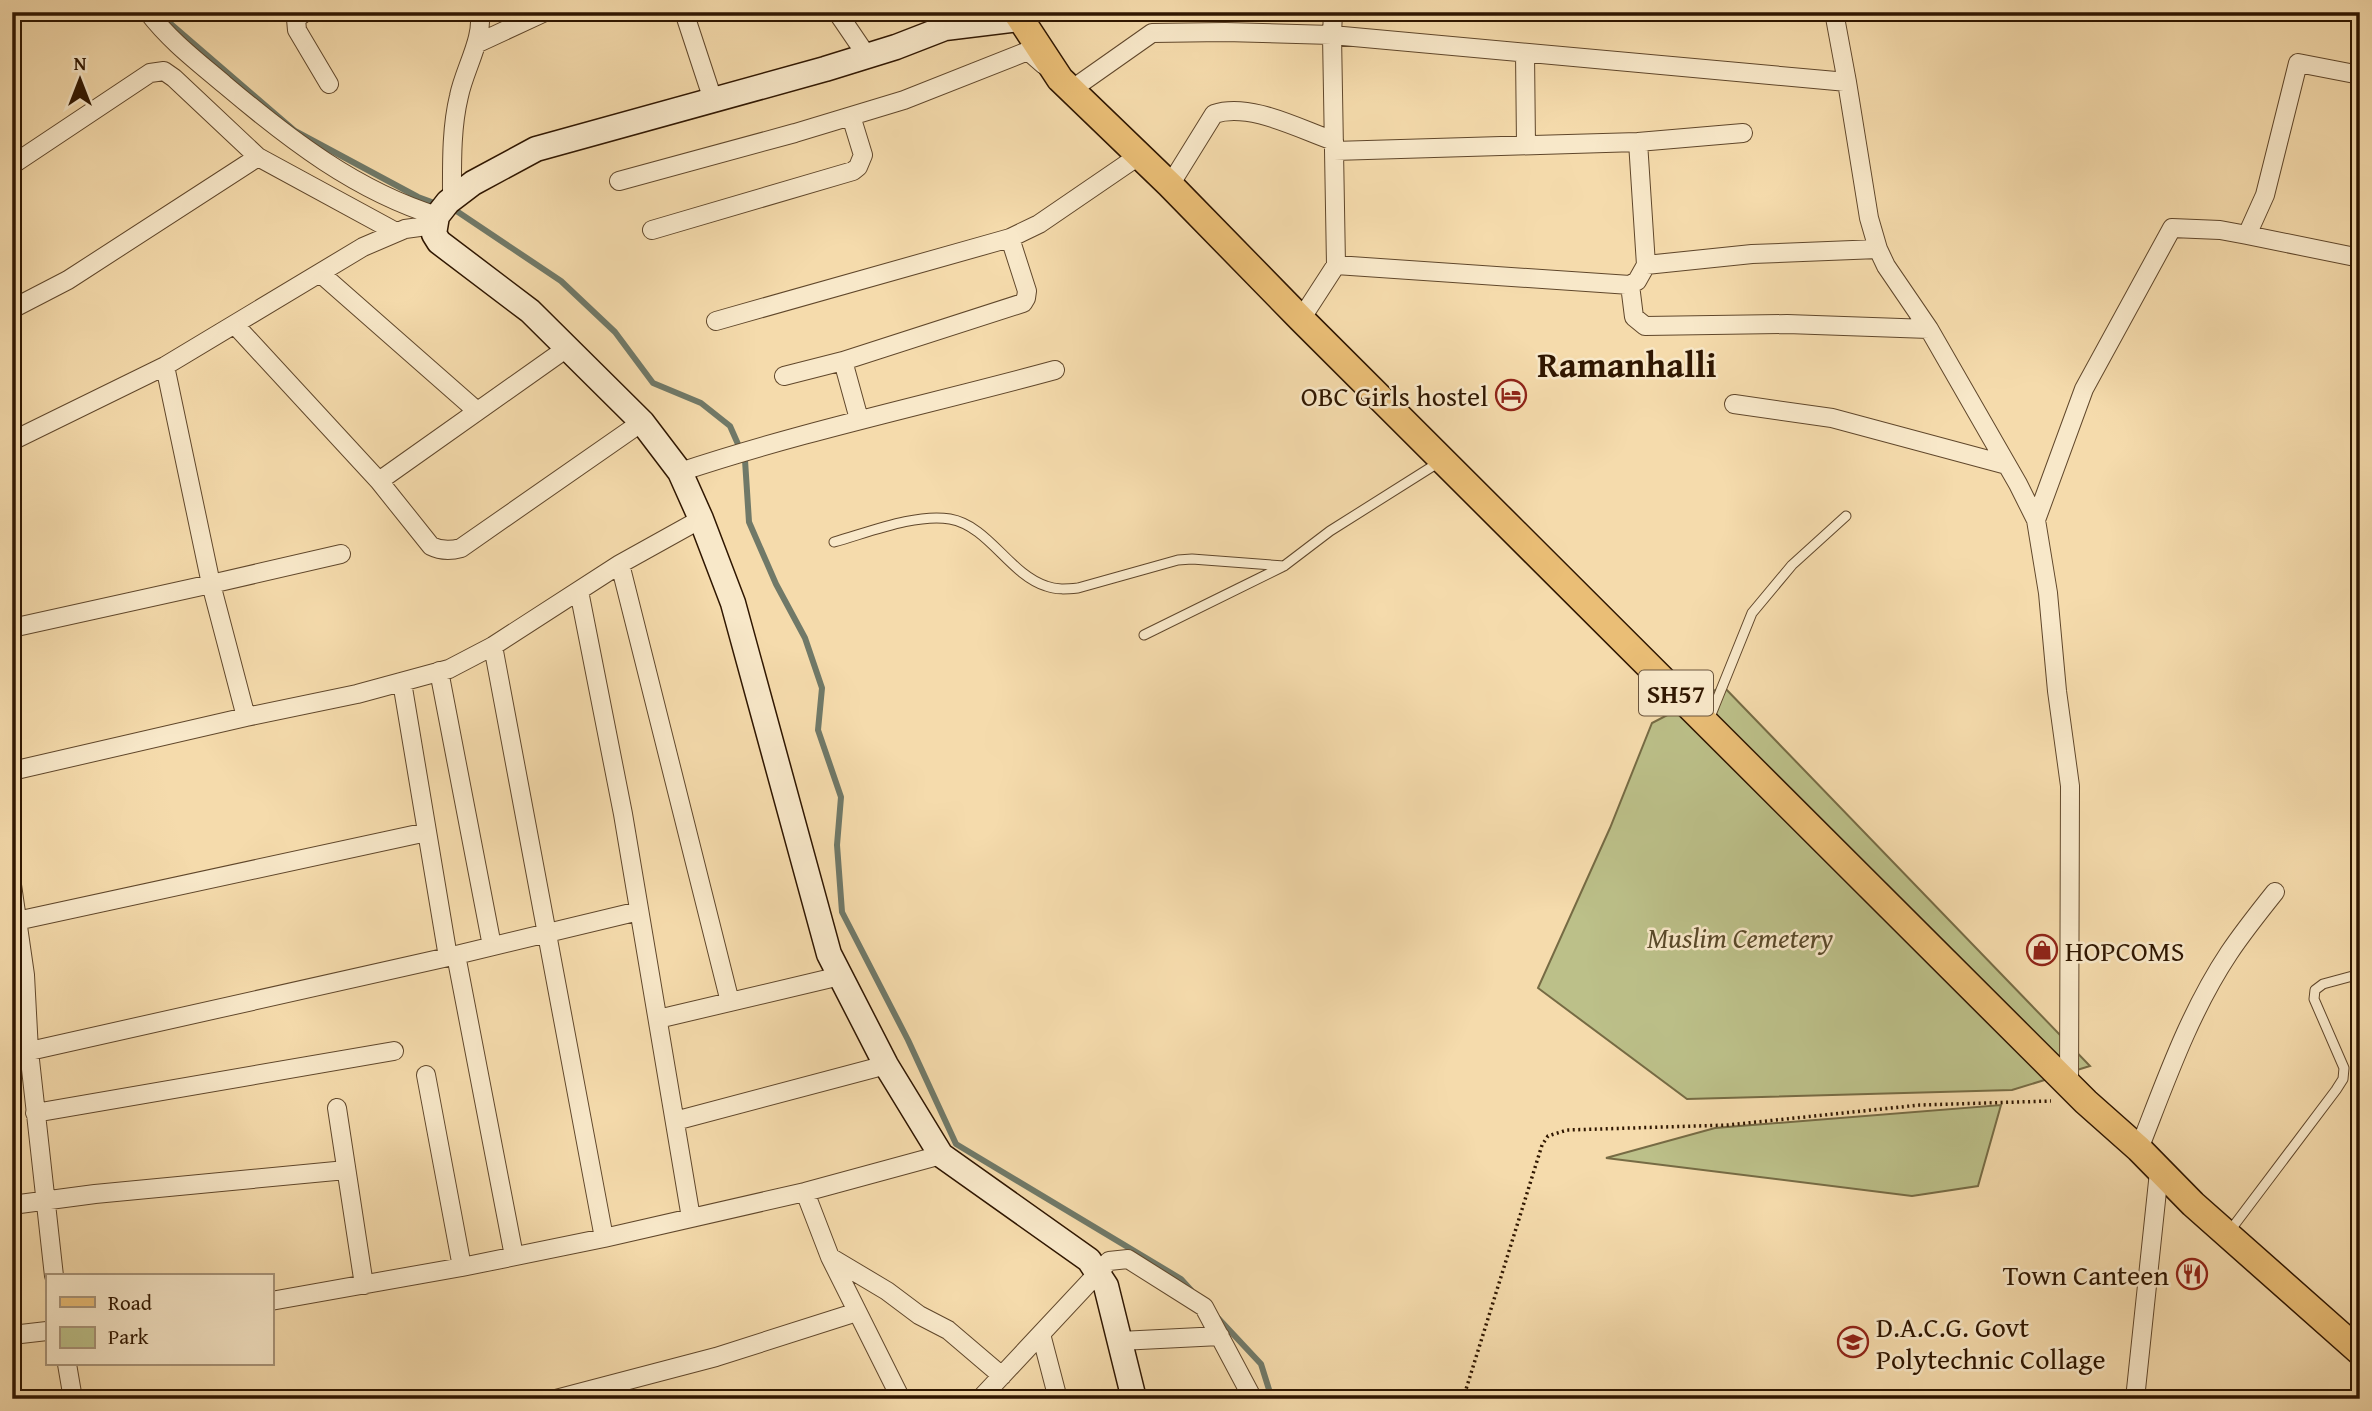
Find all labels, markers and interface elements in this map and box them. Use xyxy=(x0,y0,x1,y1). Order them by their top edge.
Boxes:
north arrow xyxy=(46,46,116,116)
text: N xyxy=(74,49,87,77)
district label: Ramanhalli xyxy=(1537,339,1717,390)
place label: OBC Girls hostel xyxy=(1301,375,1488,416)
hotel icon: OBC Girls hostel xyxy=(1494,378,1528,412)
road number: SH57 xyxy=(1639,670,1713,716)
park label: Muslim Cemetery xyxy=(1647,917,1833,958)
place label: HOPCOMS xyxy=(2065,930,2185,971)
shop icon: HOPCOMS xyxy=(2025,933,2059,967)
place label: Town Canteen xyxy=(2003,1254,2169,1295)
restaurant icon: Town Canteen xyxy=(2175,1257,2209,1291)
legend xyxy=(46,1274,273,1366)
text: Road xyxy=(108,1287,153,1318)
place label: D.A.C.G. Govt Polytechnic Collage xyxy=(1876,1306,2106,1379)
text: Park xyxy=(108,1321,149,1352)
school or university icon: D.A.C.G. Govt Polytechnic Collage xyxy=(1836,1325,1870,1359)

